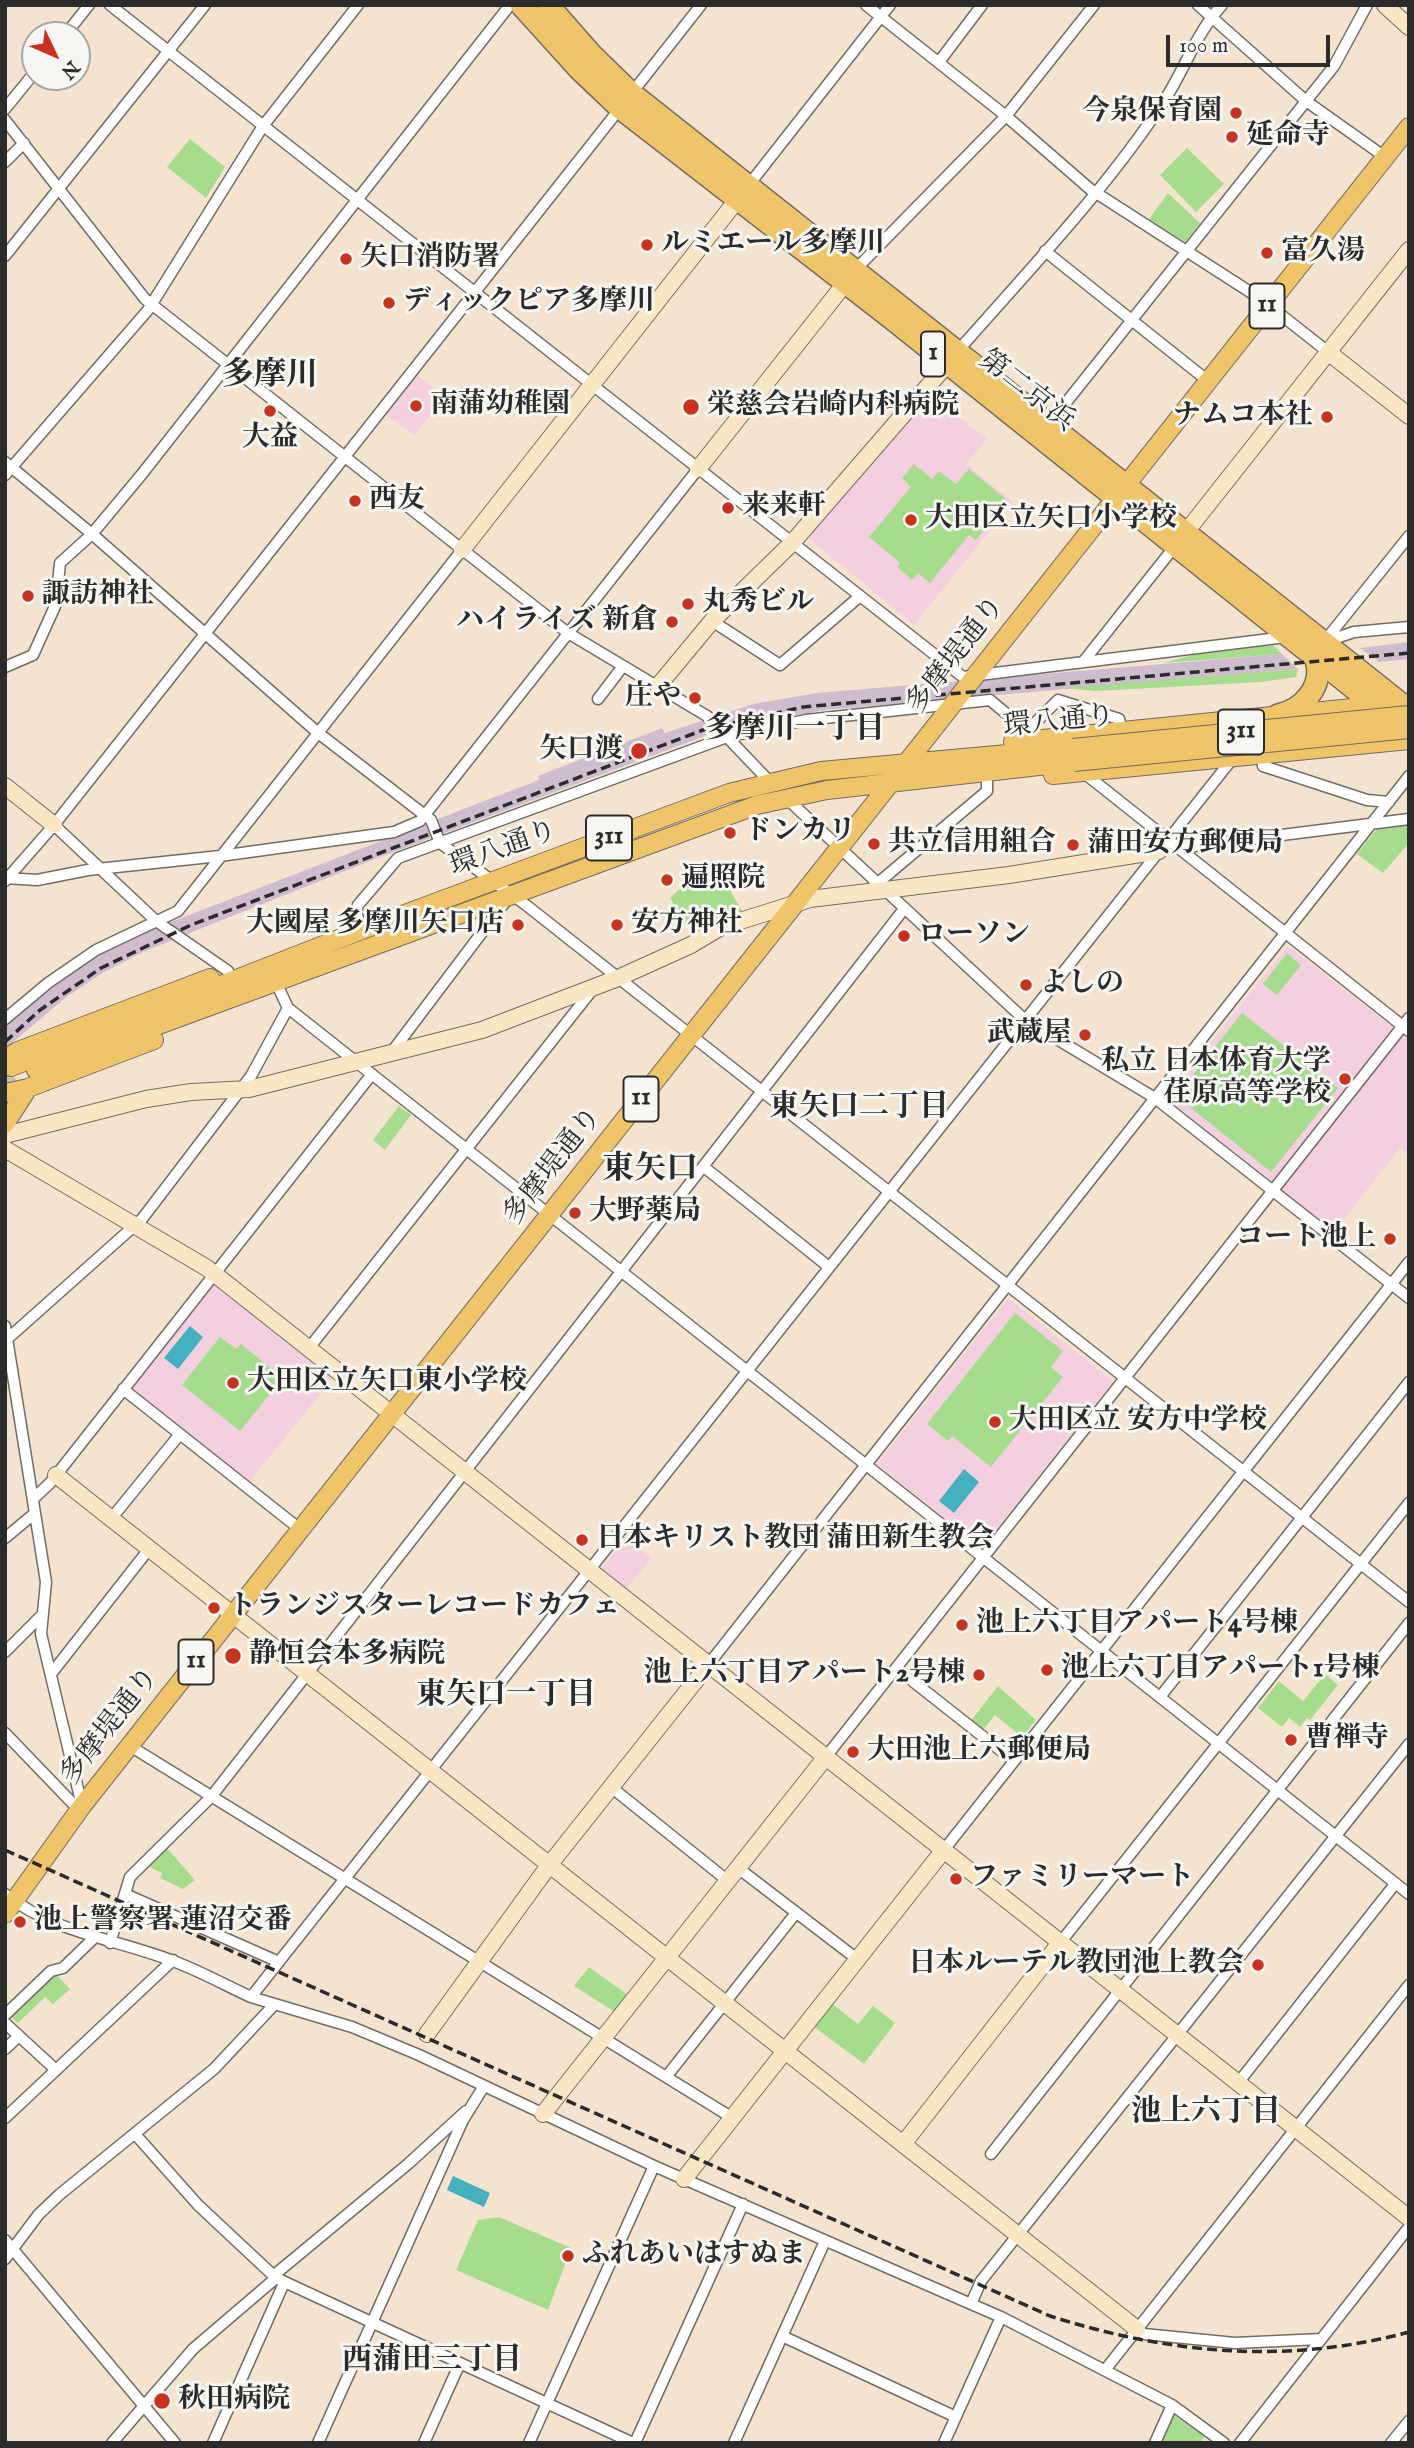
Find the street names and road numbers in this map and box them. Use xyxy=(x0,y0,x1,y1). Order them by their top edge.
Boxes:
road number: 11 xyxy=(1250,284,1284,328)
road number: 1 xyxy=(921,332,945,376)
street label: 第二京浜 xyxy=(972,344,1080,440)
street label: 多摩堤通り xyxy=(901,590,1013,722)
street label: 環八通り xyxy=(1002,700,1116,746)
road number: 311 xyxy=(1218,710,1264,754)
street label: 環八通り xyxy=(446,815,562,885)
road number: 311 xyxy=(586,816,632,860)
road number: 11 xyxy=(624,1076,658,1122)
street label: 多摩堤通り xyxy=(498,1101,610,1233)
road number: 11 xyxy=(178,1639,214,1684)
street label: 多摩堤通り xyxy=(55,1661,167,1793)

